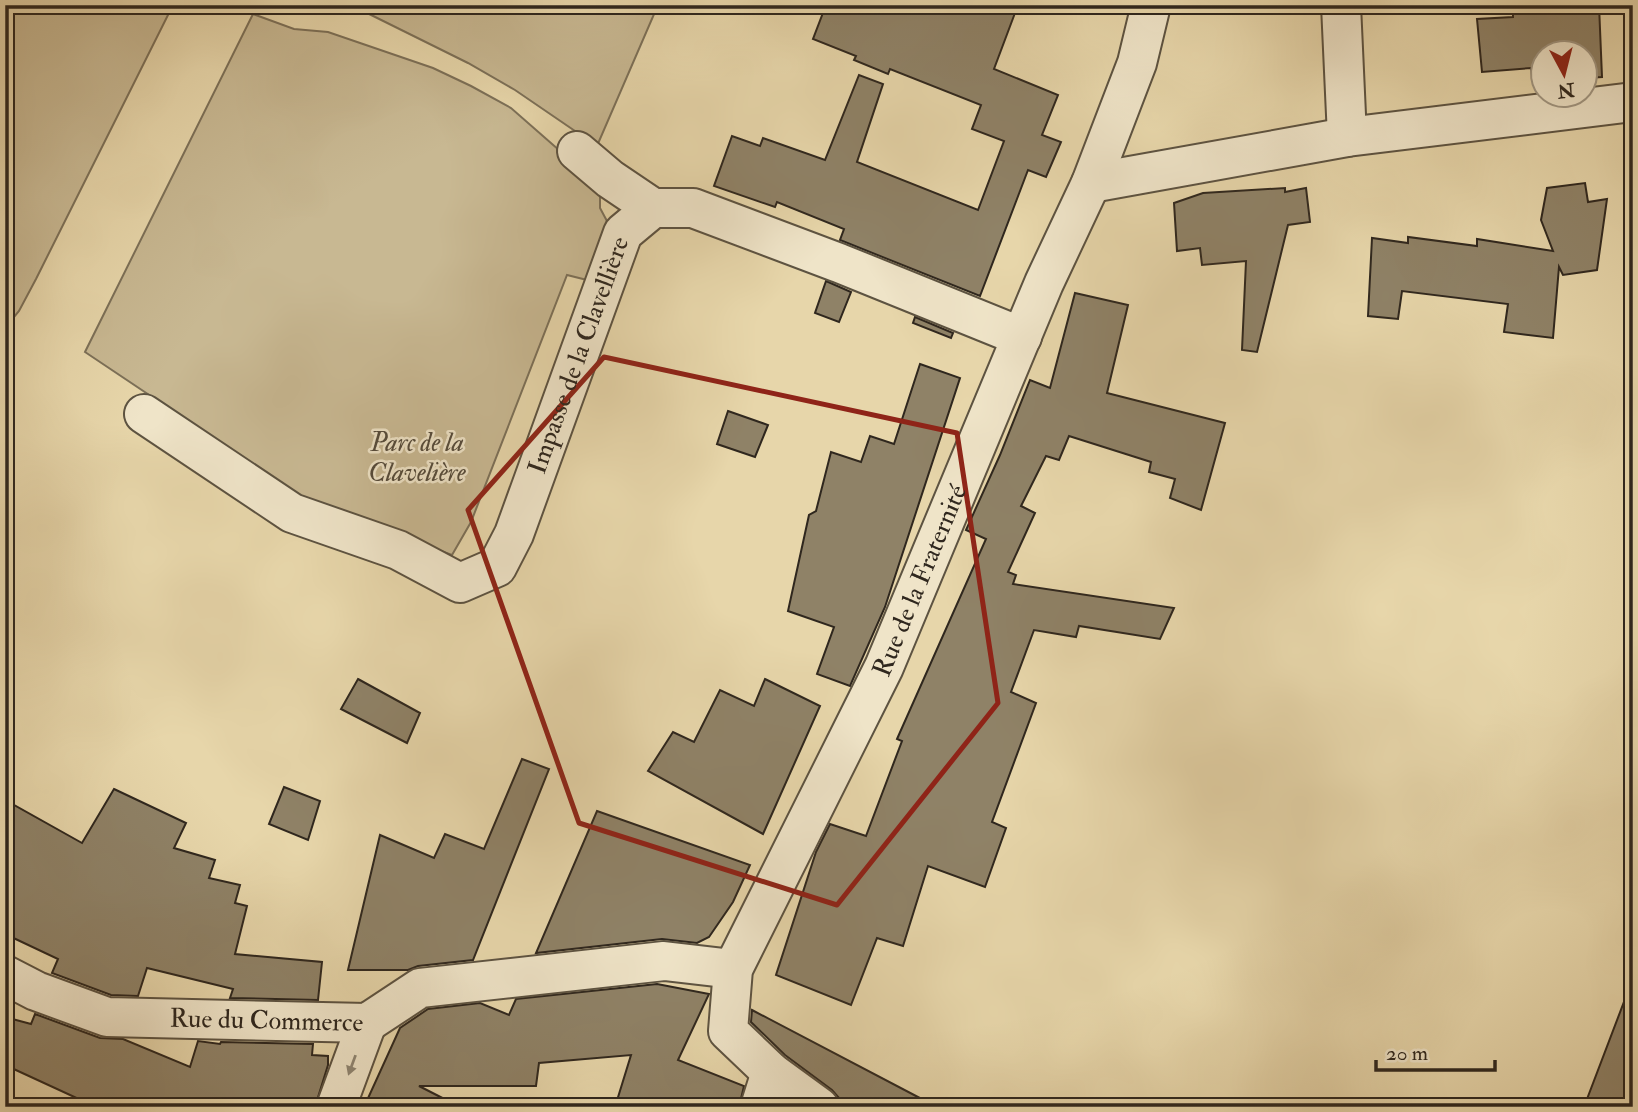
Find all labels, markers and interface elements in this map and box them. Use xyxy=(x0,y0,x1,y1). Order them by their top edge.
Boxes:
north arrow xyxy=(1530,38,1600,108)
text: N xyxy=(1555,77,1577,103)
street label: Impasse de la Clavellière xyxy=(521,232,636,478)
park label: Parc de la Clavelière xyxy=(368,427,466,489)
street label: Rue de la Fraternité xyxy=(866,480,974,682)
street label: Rue du Commerce xyxy=(169,1002,364,1039)
scale bar xyxy=(1376,1028,1494,1072)
text: 20 m xyxy=(1386,1040,1428,1067)
one-way arrow xyxy=(346,1054,357,1075)

